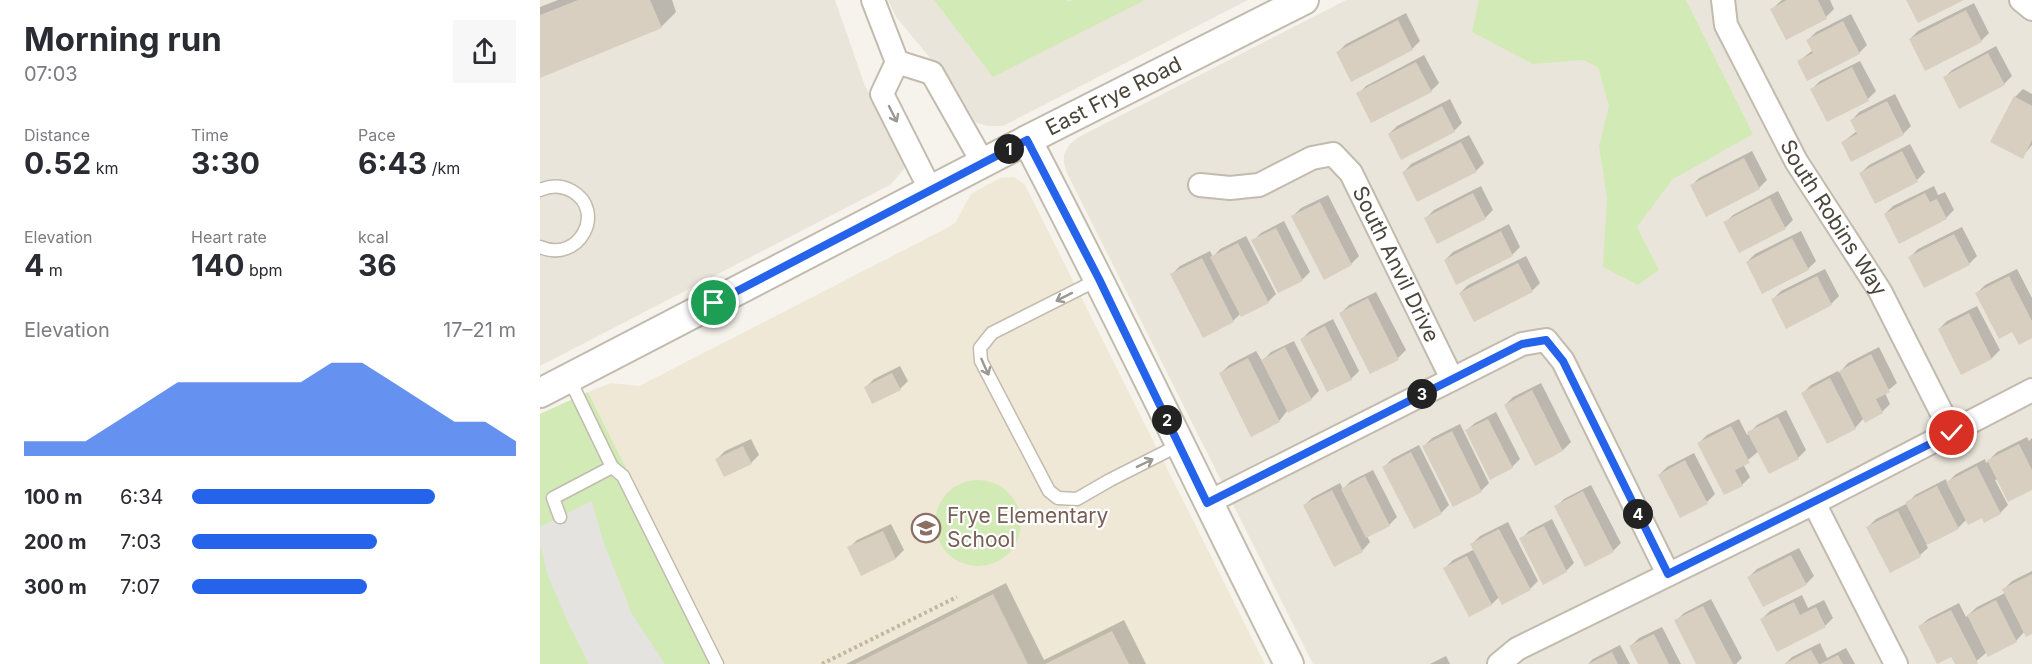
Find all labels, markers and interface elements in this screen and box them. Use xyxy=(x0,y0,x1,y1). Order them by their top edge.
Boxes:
text: Morning run xyxy=(24,19,222,59)
button: share xyxy=(453,20,516,83)
street label: East Frye Road xyxy=(1042,51,1185,140)
text: 07:03 xyxy=(24,62,78,86)
one-way arrow xyxy=(888,105,899,123)
text: Distance xyxy=(24,125,90,145)
text: Time xyxy=(191,125,229,145)
text: Pace xyxy=(358,125,396,145)
pin: 1 xyxy=(994,134,1024,164)
street label: South Robins Way xyxy=(1775,135,1893,300)
text: 1 xyxy=(1006,139,1012,159)
text: 0.52 xyxy=(24,145,91,181)
text: 3:30 xyxy=(191,145,260,181)
text: 6:43 xyxy=(358,145,427,181)
text: km xyxy=(91,158,119,178)
text: /km xyxy=(427,158,460,178)
street label: South Anvil Drive xyxy=(1347,182,1445,346)
text: Elevation xyxy=(24,227,93,247)
text: Heart rate xyxy=(191,227,267,247)
text: kcal xyxy=(358,227,389,247)
text: 4 xyxy=(24,247,44,283)
text: 140 xyxy=(191,247,244,283)
text: 36 xyxy=(358,247,397,283)
text: m xyxy=(44,260,63,280)
text: bpm xyxy=(244,260,283,280)
pin xyxy=(688,277,739,328)
icon: arrive xyxy=(697,286,730,319)
one-way arrow xyxy=(1055,292,1073,304)
text: Elevation xyxy=(24,318,110,342)
text: 17–21 m xyxy=(443,318,516,342)
one-way arrow xyxy=(980,357,991,375)
pin: 3 xyxy=(1407,379,1437,409)
text: 3 xyxy=(1417,384,1427,404)
pin: 2 xyxy=(1152,405,1182,435)
pin xyxy=(1926,407,1977,458)
text: 2 xyxy=(1162,410,1172,430)
icon: check xyxy=(1935,416,1968,449)
one-way arrow xyxy=(1135,456,1153,468)
text: 100 m xyxy=(24,485,83,509)
text: 6:34 xyxy=(120,485,163,509)
pin: 4 xyxy=(1623,499,1653,529)
place label: Frye Elementary School xyxy=(947,503,1109,552)
text: 4 xyxy=(1633,504,1643,524)
school or university icon: Frye Elementary School xyxy=(910,512,942,544)
text: 200 m xyxy=(24,530,87,554)
text: 7:03 xyxy=(120,530,161,554)
text: 300 m xyxy=(24,575,87,599)
text: 7:07 xyxy=(120,575,160,599)

